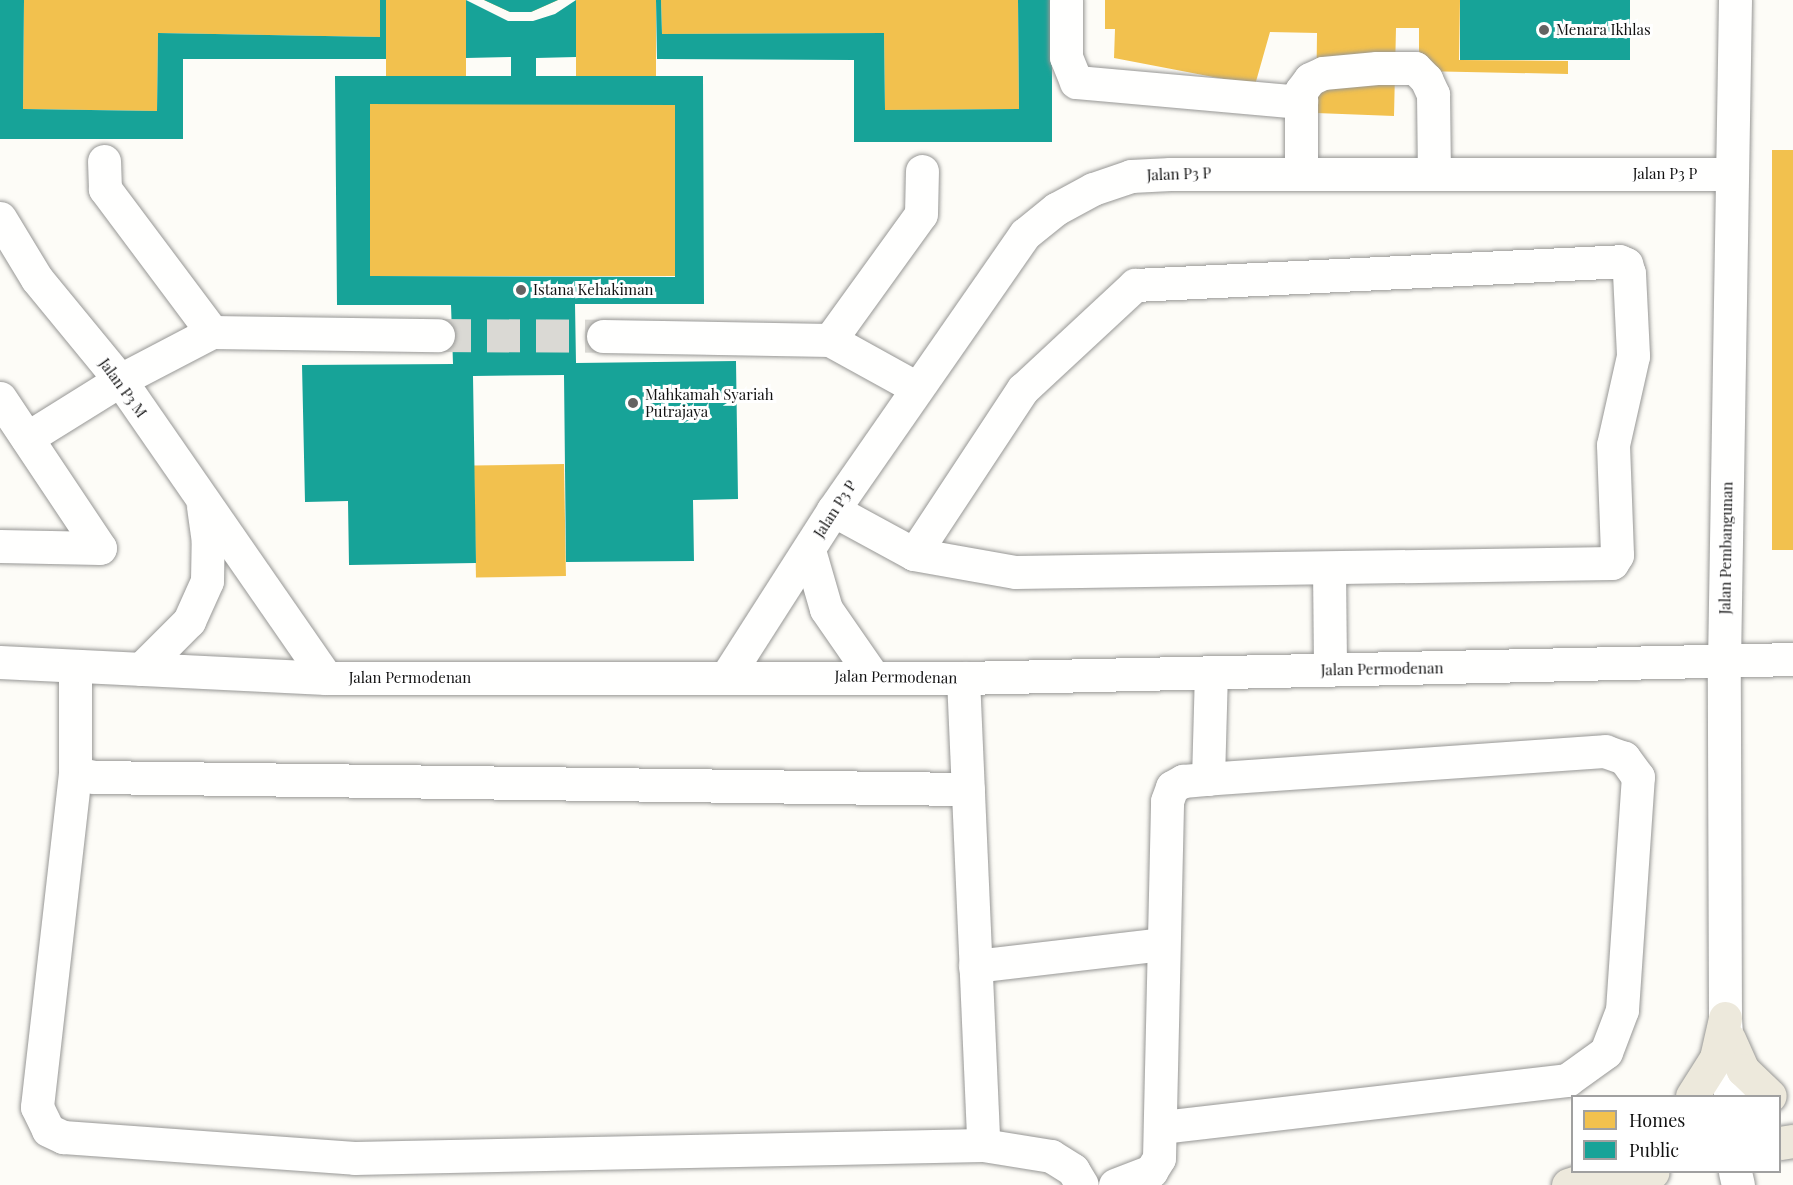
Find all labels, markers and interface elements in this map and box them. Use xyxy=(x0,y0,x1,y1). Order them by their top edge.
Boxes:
place label: Menara Ikhlas xyxy=(1556,21,1651,39)
marker: Menara Ikhlas xyxy=(1537,23,1551,37)
street label: Jalan P3 P xyxy=(1146,164,1212,184)
street label: Jalan P3 P xyxy=(1633,165,1697,183)
place label: Istana Kehakiman xyxy=(533,281,654,299)
marker: Istana Kehakiman xyxy=(514,283,528,297)
street label: Jalan P3 M xyxy=(95,355,151,421)
place label: Mahkamah Syariah Putrajaya xyxy=(645,385,774,420)
marker: Mahkamah Syariah Putrajaya xyxy=(626,396,640,410)
street label: Jalan P3 P xyxy=(810,477,860,541)
street label: Jalan Pembangunan xyxy=(1716,481,1736,615)
street label: Jalan Permodenan xyxy=(1321,659,1443,679)
street label: Jalan Permodenan xyxy=(835,667,957,687)
street label: Jalan Permodenan xyxy=(349,669,471,687)
legend xyxy=(1571,1095,1781,1173)
text: Homes xyxy=(1629,1108,1685,1132)
text: Public xyxy=(1629,1138,1679,1162)

